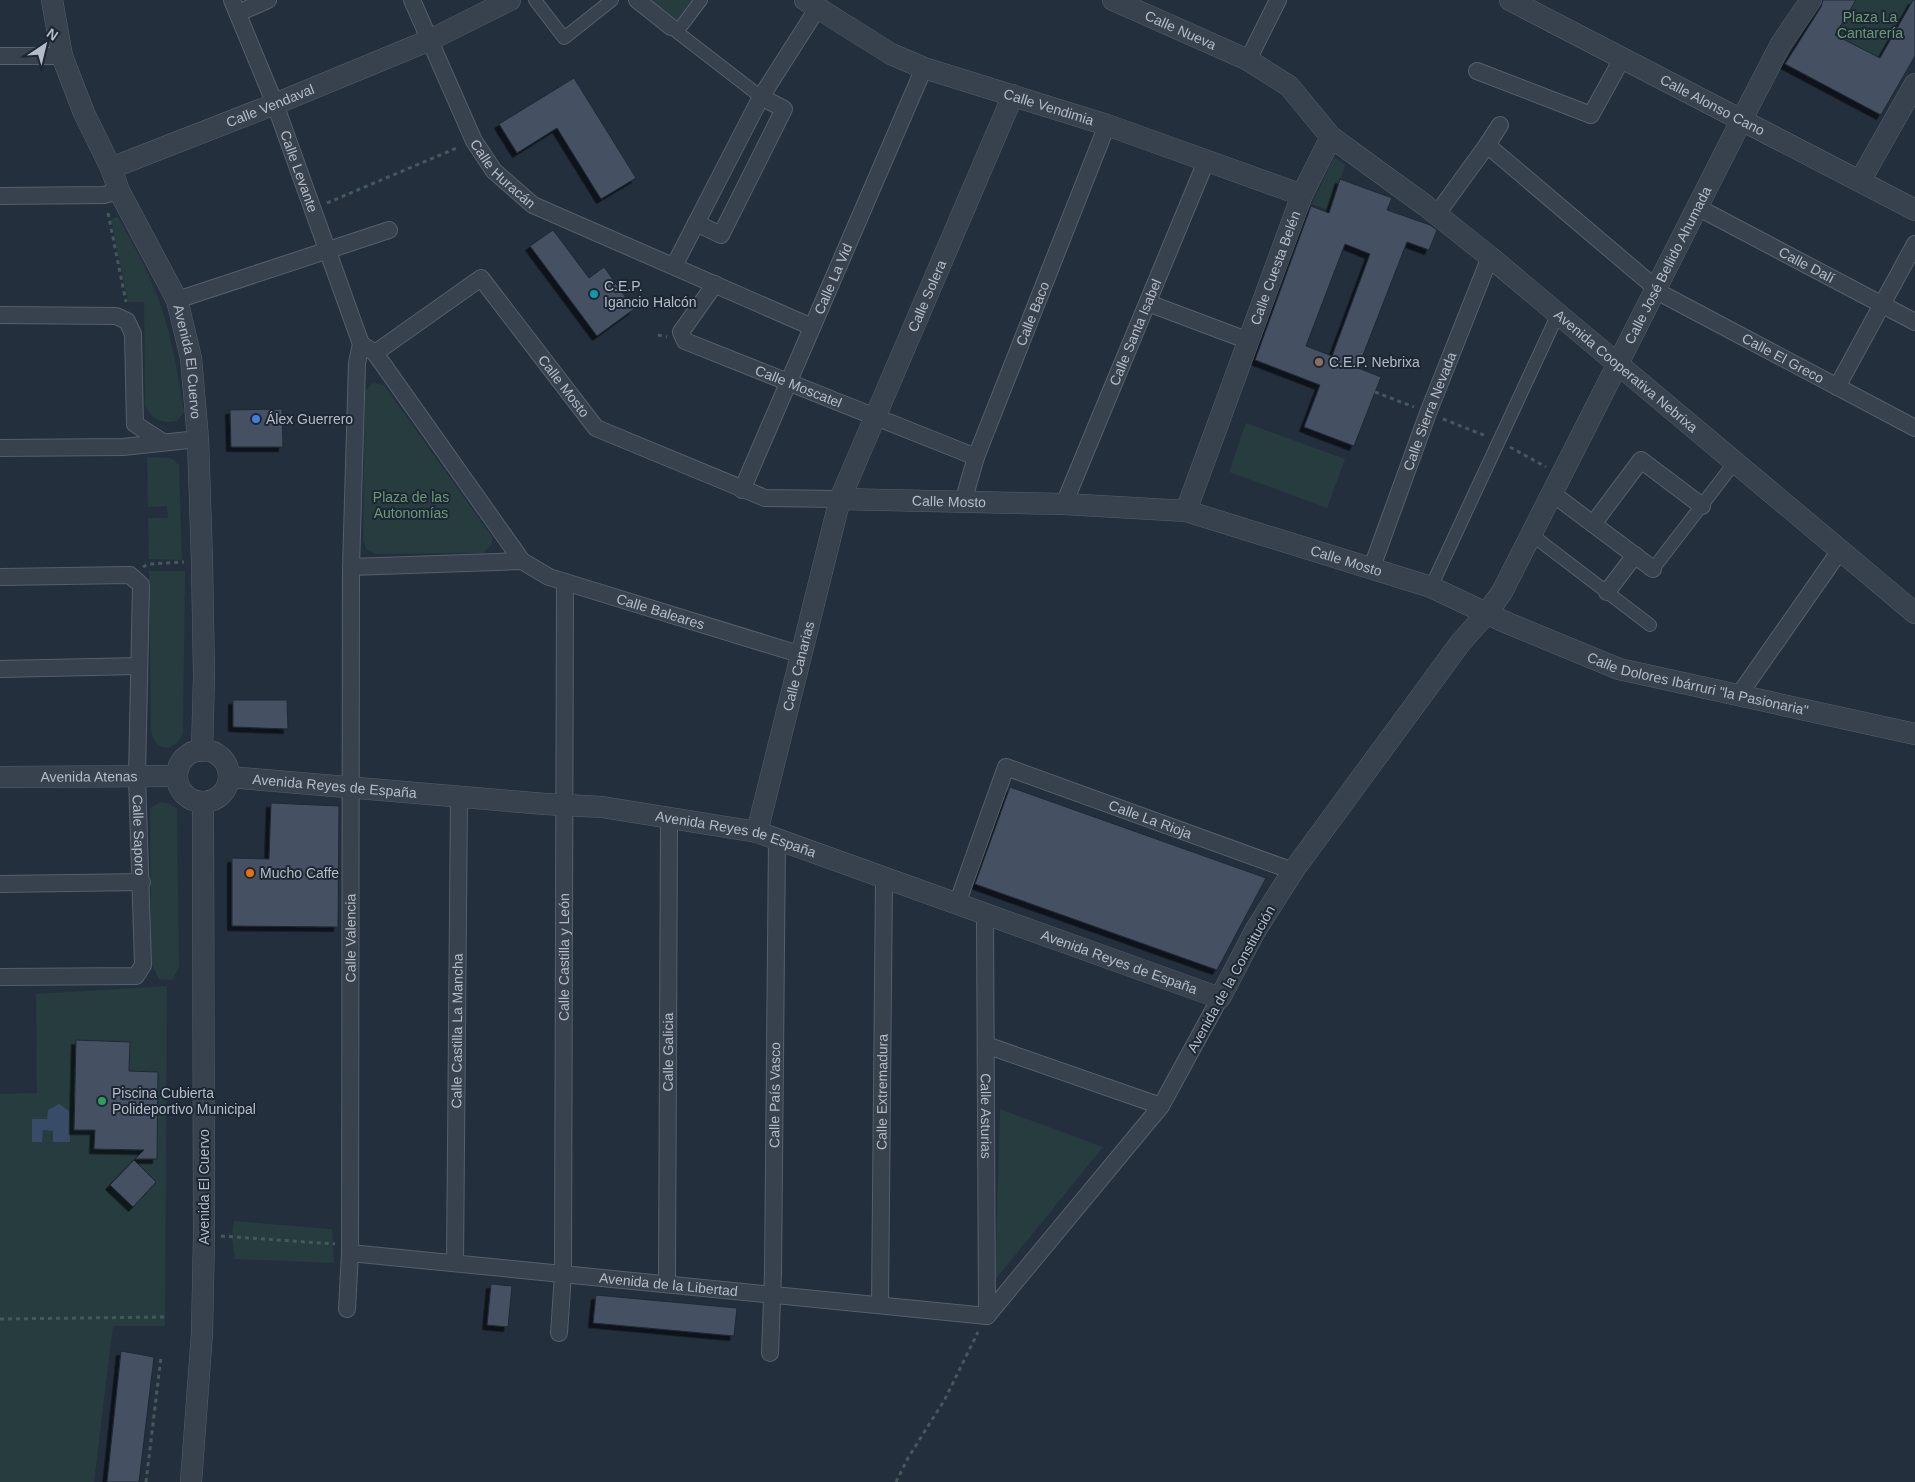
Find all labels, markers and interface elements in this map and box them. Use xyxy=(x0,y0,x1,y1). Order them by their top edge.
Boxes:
street label: Calle Nueva xyxy=(1142,7,1219,53)
park label: Plaza La Cantarería xyxy=(1837,9,1903,41)
north arrow xyxy=(20,20,70,70)
text: N xyxy=(44,25,61,44)
street label: Calle Alonso Cano xyxy=(1658,71,1767,139)
street label: Calle Vendaval xyxy=(224,81,317,130)
street label: Calle Vendimia xyxy=(1002,85,1096,128)
street label: Calle Levante xyxy=(277,128,321,215)
street label: Calle Huracán xyxy=(467,136,539,211)
street label: Calle José Bellido Ahumada xyxy=(1621,184,1715,347)
street label: Calle Cuesta Belén xyxy=(1247,209,1303,327)
street label: Calle La Vid xyxy=(811,241,855,317)
street label: Calle Dalí xyxy=(1776,244,1837,286)
street label: Calle Solera xyxy=(905,258,949,334)
street label: Calle Santa Isabel xyxy=(1106,277,1164,388)
place label: C.E.P. Igancio Halcón xyxy=(604,278,697,310)
street label: Calle Baco xyxy=(1013,279,1053,348)
marker: C.E.P. Igancio Halcón xyxy=(588,288,600,300)
street label: Avenida El Cuervo xyxy=(170,303,204,420)
street label: Avenida Cooperativa Nebrixa xyxy=(1551,306,1701,436)
street label: Calle El Greco xyxy=(1739,330,1827,386)
street label: Calle Sierra Nevada xyxy=(1400,350,1459,473)
street label: Calle Mosto xyxy=(535,352,593,420)
place label: C.E.P. Nebrixa xyxy=(1329,354,1420,370)
marker: C.E.P. Nebrixa xyxy=(1313,356,1325,368)
street label: Calle Moscatel xyxy=(753,362,844,411)
place label: Álex Guerrero xyxy=(266,411,353,427)
marker: Álex Guerrero xyxy=(250,413,262,425)
park label: Plaza de las Autonomías xyxy=(373,489,449,521)
street label: Calle Mosto xyxy=(912,493,986,510)
street label: Calle Mosto xyxy=(1308,542,1384,579)
street label: Calle Baleares xyxy=(615,590,706,632)
street label: Calle Canarias xyxy=(779,620,817,713)
street label: Calle Dolores Ibárruri "la Pasionaria" xyxy=(1585,649,1810,718)
street label: Avenida Atenas xyxy=(40,768,138,785)
street label: Avenida Reyes de España xyxy=(252,771,418,801)
street label: Calle Saporo xyxy=(130,794,148,876)
street label: Calle La Rioja xyxy=(1107,797,1194,842)
street label: Avenida Reyes de España xyxy=(654,808,818,861)
place label: Mucho Caffe xyxy=(260,865,339,881)
marker: Mucho Caffe xyxy=(244,867,256,879)
street label: Calle Castilla y León xyxy=(556,893,572,1021)
street label: Calle Valencia xyxy=(342,894,359,982)
street label: Avenida de la Constitución xyxy=(1184,903,1278,1055)
street label: Avenida Reyes de España xyxy=(1039,926,1200,997)
street label: Calle Castilla La Mancha xyxy=(448,953,466,1109)
street label: Calle Galicia xyxy=(660,1012,676,1091)
street label: Calle Extremadura xyxy=(873,1034,891,1150)
street label: Calle País Vasco xyxy=(766,1042,783,1148)
street label: Calle Asturias xyxy=(978,1073,994,1159)
place label: Piscina Cubierta Polideportivo Municipal xyxy=(112,1085,256,1117)
marker: Piscina Cubierta Polideportivo Municipal xyxy=(96,1095,108,1107)
street label: Avenida El Cuervo xyxy=(196,1129,212,1245)
street label: Avenida de la Libertad xyxy=(598,1270,739,1299)

